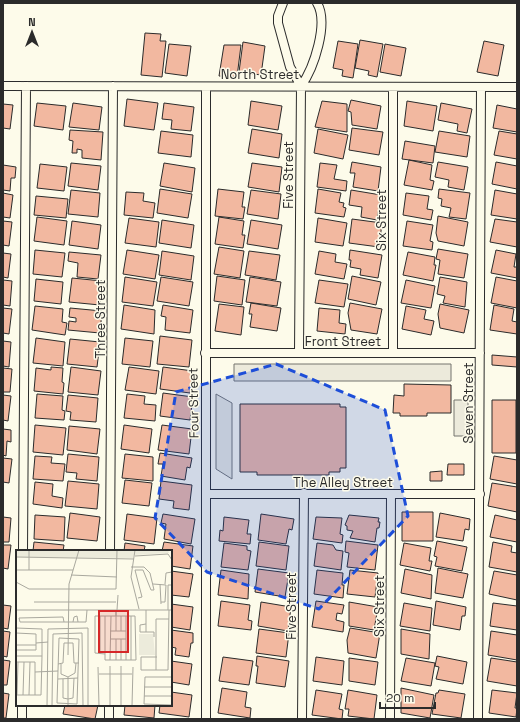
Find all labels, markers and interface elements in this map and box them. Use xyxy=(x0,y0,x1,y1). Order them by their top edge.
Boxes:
north arrow xyxy=(12,12,52,52)
text: N xyxy=(28,15,36,29)
street label: North Street xyxy=(221,66,299,83)
street label: Five Street xyxy=(280,141,297,209)
street label: Six Street xyxy=(373,189,390,251)
street label: Three Street xyxy=(92,280,109,358)
street label: Front Street xyxy=(305,333,381,350)
street label: Seven Street xyxy=(460,363,477,443)
street label: Four Street xyxy=(184,367,203,439)
street label: The Alley Street xyxy=(293,474,393,491)
inset map xyxy=(16,550,172,706)
street label: Five Street xyxy=(283,572,300,640)
street label: Six Street xyxy=(371,575,388,637)
scale bar xyxy=(380,684,435,710)
text: 20 m xyxy=(386,690,414,706)

